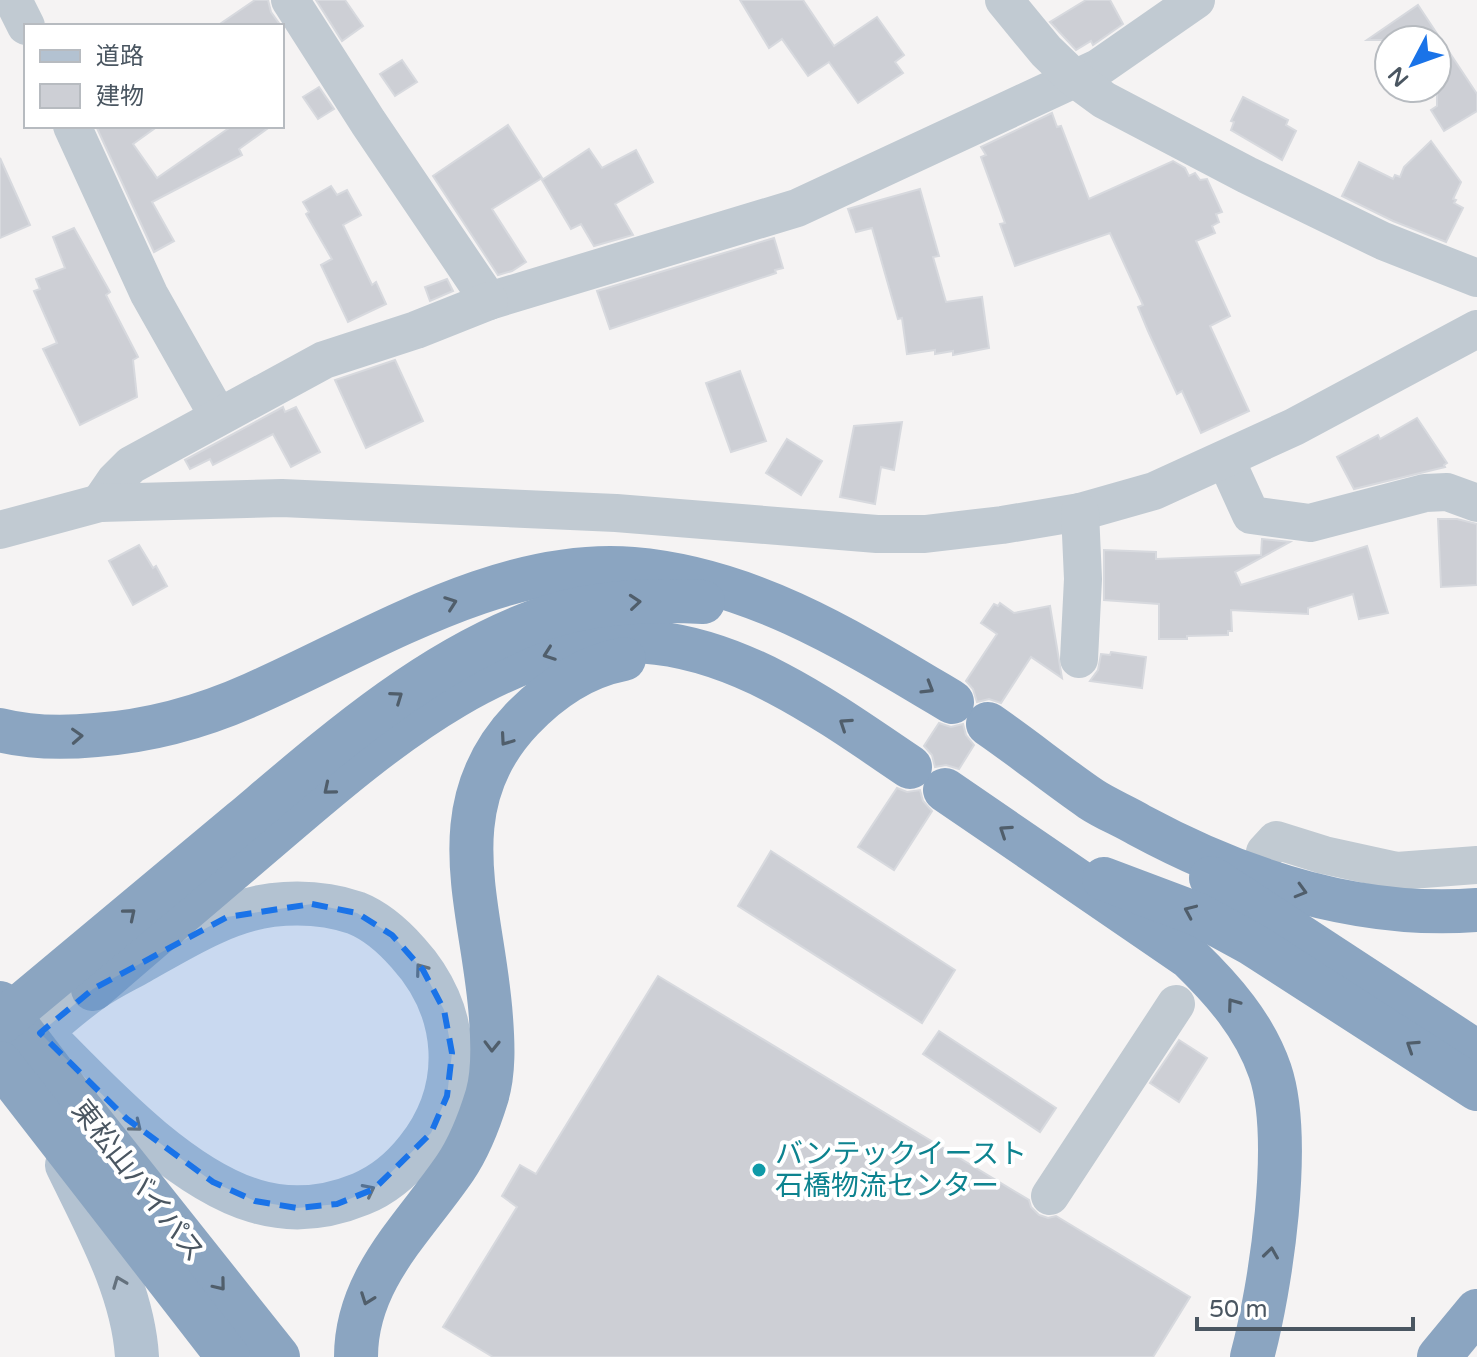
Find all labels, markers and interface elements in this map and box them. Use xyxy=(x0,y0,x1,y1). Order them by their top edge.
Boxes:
legend xyxy=(24,24,284,128)
north arrow xyxy=(1373,24,1453,104)
text: 道路 xyxy=(96,42,144,71)
text: N xyxy=(1383,61,1414,92)
text: 建物 xyxy=(96,82,144,111)
one-way arrow xyxy=(629,594,642,611)
one-way arrow xyxy=(443,596,457,613)
one-way arrow xyxy=(543,644,557,661)
one-way arrow xyxy=(919,678,934,694)
one-way arrow xyxy=(388,692,402,707)
one-way arrow xyxy=(840,719,854,734)
one-way arrow xyxy=(71,728,84,745)
one-way arrow xyxy=(501,731,516,745)
one-way arrow xyxy=(324,779,338,794)
one-way arrow xyxy=(999,826,1013,841)
one-way arrow xyxy=(1293,882,1307,898)
one-way arrow xyxy=(1184,905,1198,921)
one-way arrow xyxy=(121,909,136,924)
one-way arrow xyxy=(416,963,431,978)
one-way arrow xyxy=(1228,998,1243,1013)
one-way arrow xyxy=(483,1040,500,1053)
one-way arrow xyxy=(1406,1041,1420,1056)
street label: 東松山バイパス xyxy=(64,1094,212,1268)
one-way arrow xyxy=(127,1116,142,1130)
place label: バンテックイースト 石橋物流センター xyxy=(775,1137,1027,1203)
marker: バンテックイースト 石橋物流センター xyxy=(750,1161,768,1179)
one-way arrow xyxy=(361,1184,375,1199)
one-way arrow xyxy=(1262,1246,1279,1260)
one-way arrow xyxy=(112,1276,129,1290)
one-way arrow xyxy=(211,1276,225,1291)
scale bar xyxy=(1197,1281,1413,1331)
one-way arrow xyxy=(360,1291,377,1305)
text: 50 m xyxy=(1209,1295,1267,1324)

